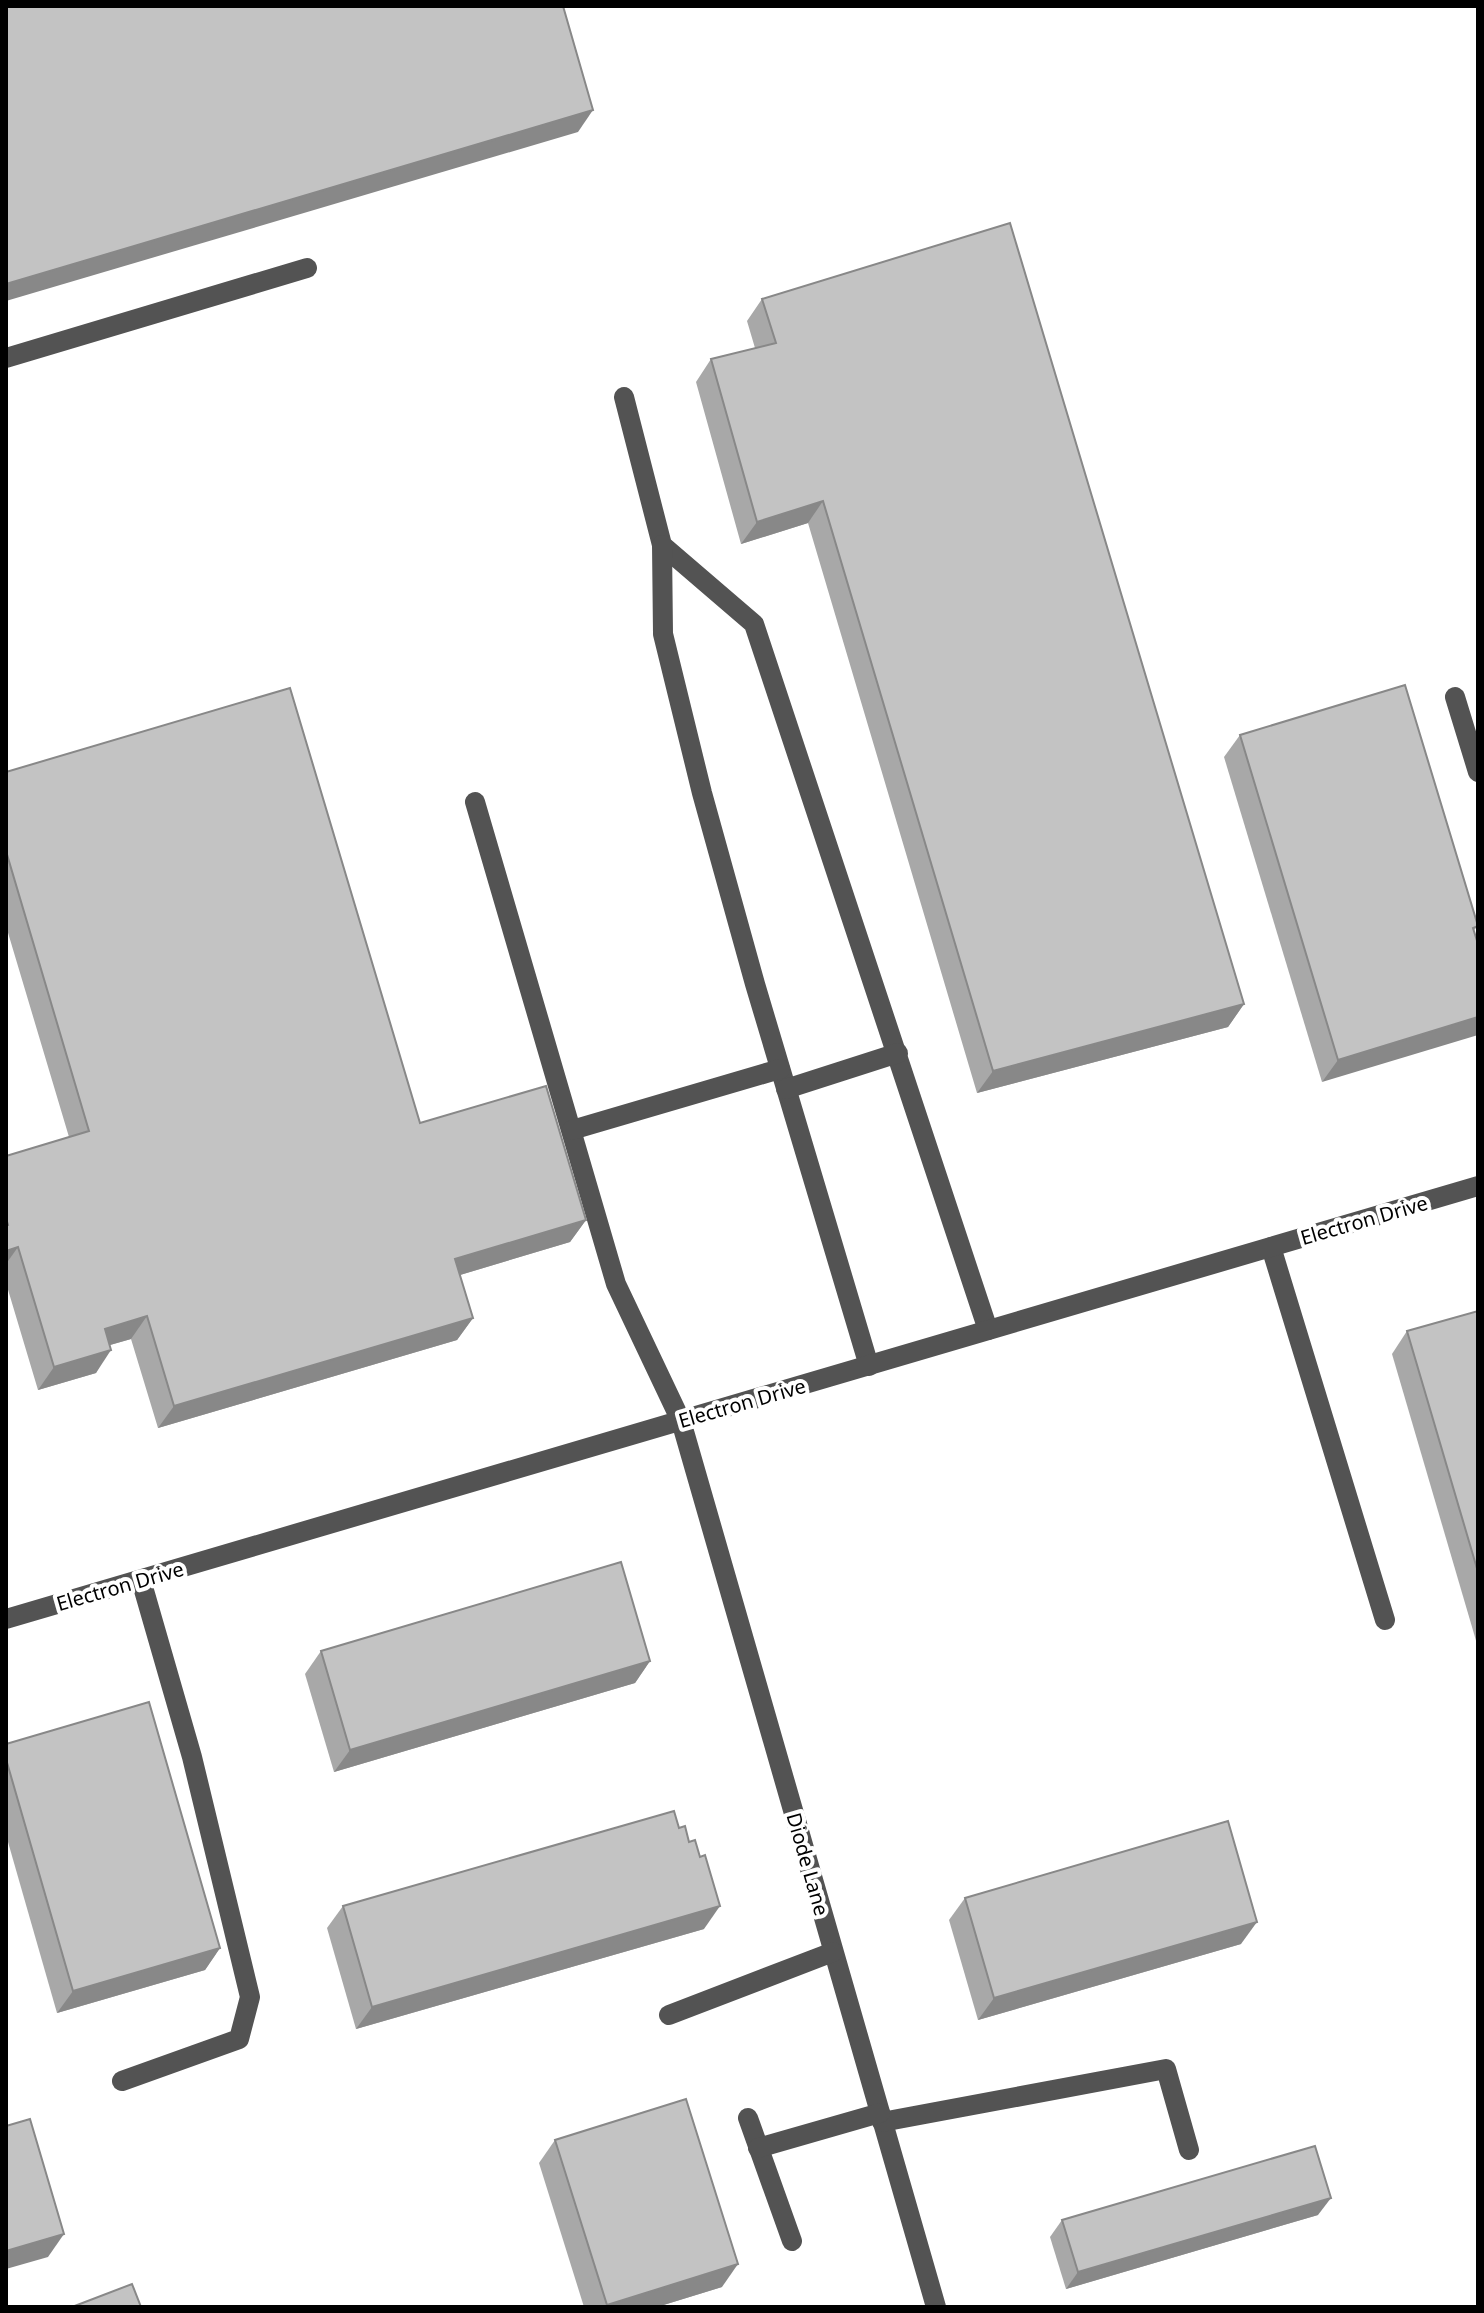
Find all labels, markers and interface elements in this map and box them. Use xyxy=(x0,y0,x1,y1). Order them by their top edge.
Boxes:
street label: Electron Drive xyxy=(1297,1189,1431,1251)
street label: Electron Drive xyxy=(675,1372,809,1434)
street label: Electron Drive xyxy=(53,1555,187,1617)
street label: Diode Lane xyxy=(780,1809,836,1919)

